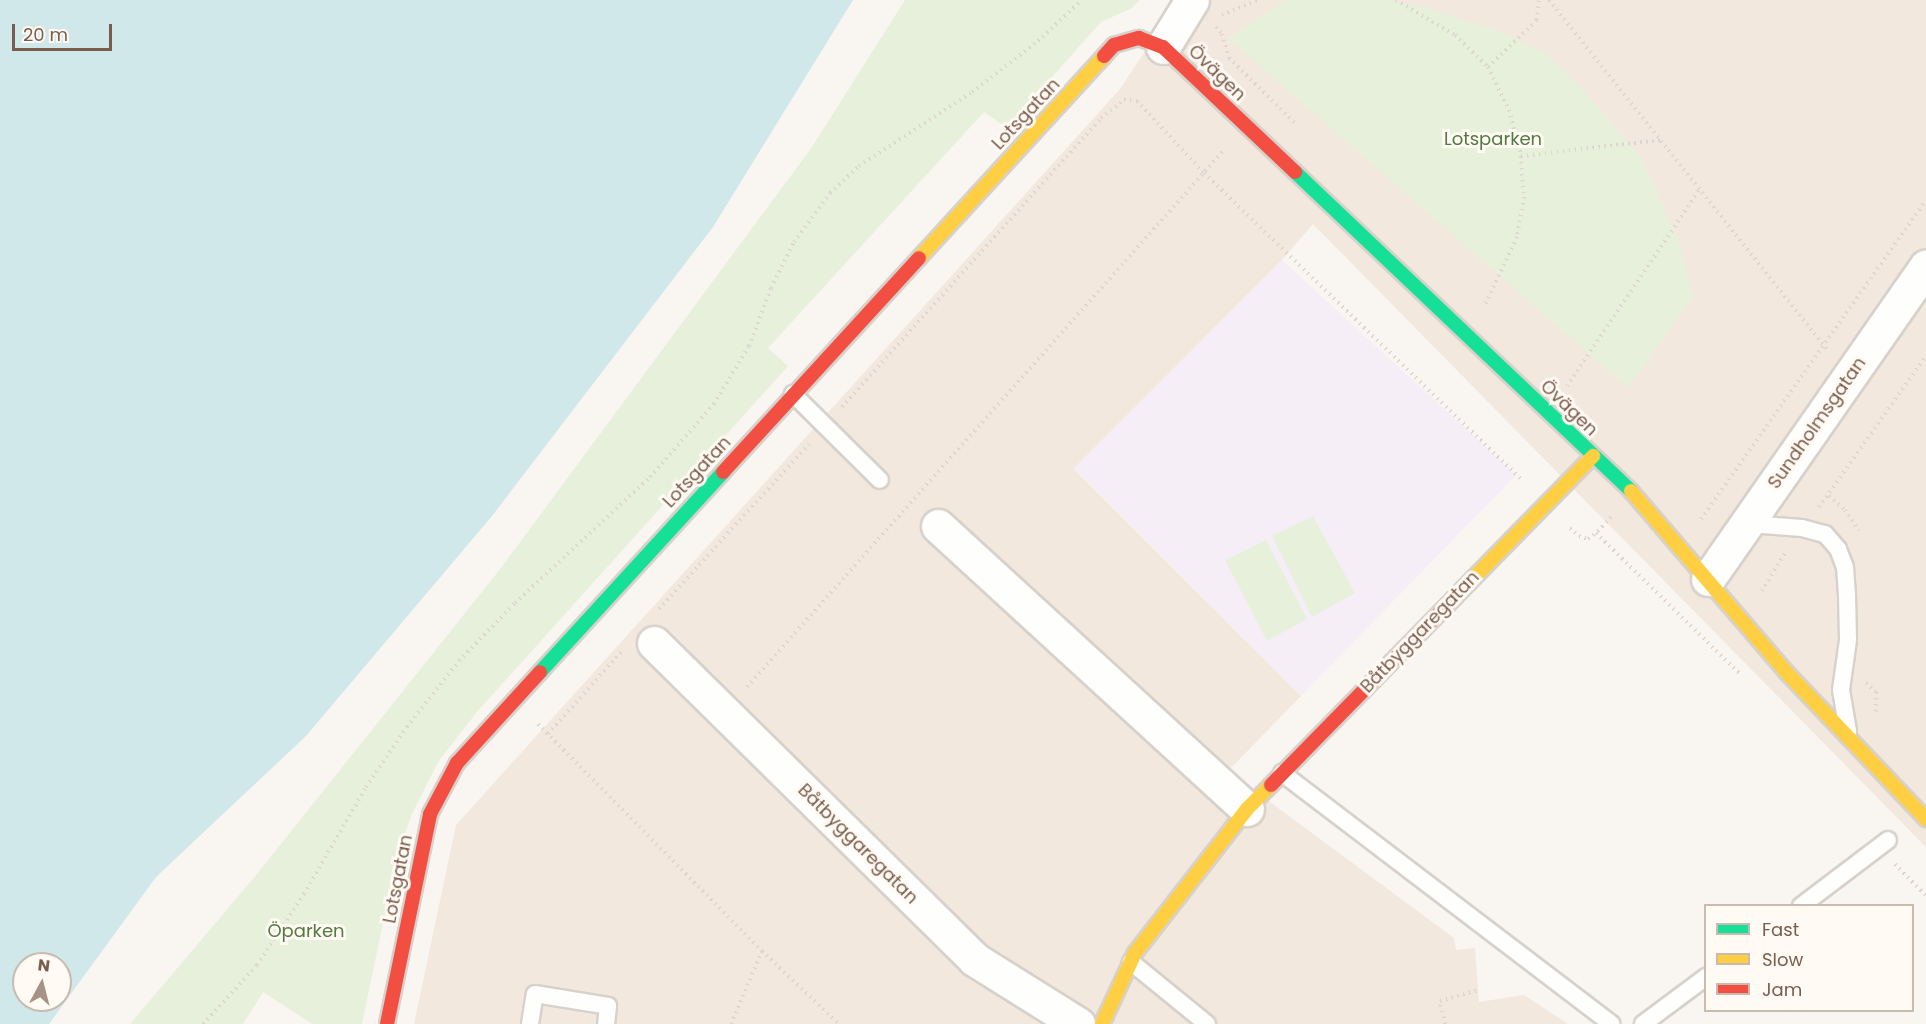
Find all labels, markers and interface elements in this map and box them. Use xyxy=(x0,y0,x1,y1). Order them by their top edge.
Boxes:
scale bar xyxy=(15,12,116,50)
text: 20 m xyxy=(23,22,68,47)
street label: Övägen xyxy=(1184,40,1250,106)
street label: Lotsgatan xyxy=(987,74,1065,154)
park label: Lotsparken xyxy=(1444,128,1542,150)
street label: Sundholmsgatan xyxy=(1763,353,1871,493)
street label: Övägen xyxy=(1536,375,1602,441)
street label: Lotsgatan xyxy=(658,432,736,512)
street label: Båtbyggaregatan xyxy=(1356,567,1484,697)
street label: Båtbyggaregatan xyxy=(793,779,923,909)
street label: Lotsgatan xyxy=(379,833,417,925)
legend xyxy=(1704,904,1914,1012)
text: Fast xyxy=(1762,917,1799,942)
park label: Öparken xyxy=(267,920,345,942)
text: Slow xyxy=(1762,947,1803,972)
north arrow xyxy=(12,952,72,1012)
text: N xyxy=(37,953,51,978)
text: Jam xyxy=(1762,977,1802,1002)

